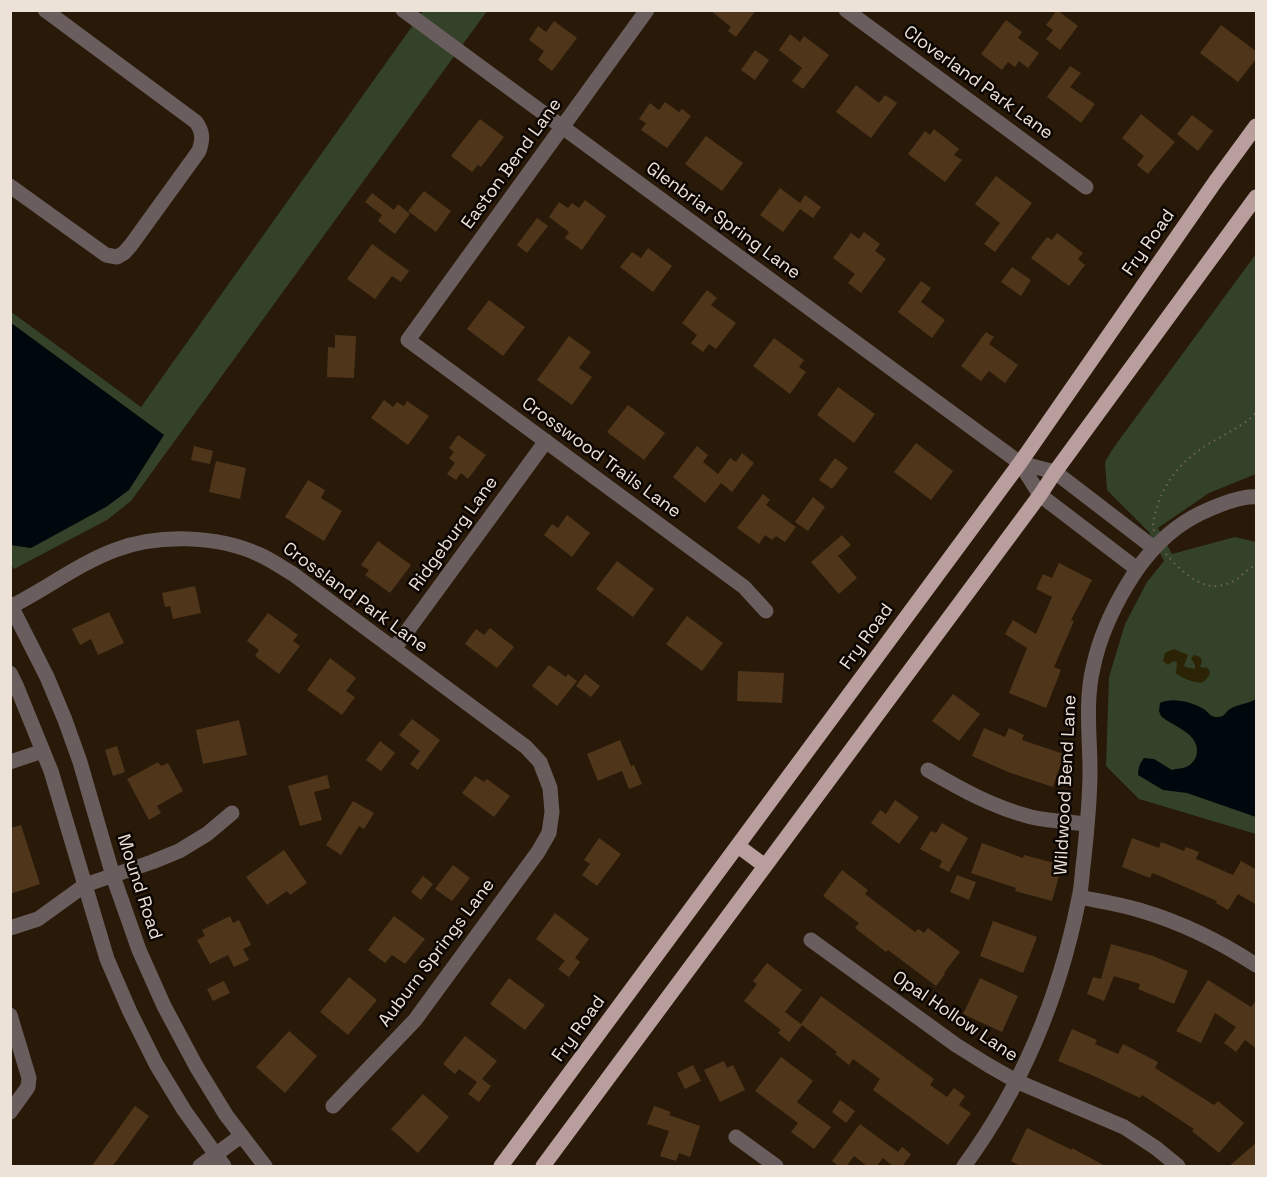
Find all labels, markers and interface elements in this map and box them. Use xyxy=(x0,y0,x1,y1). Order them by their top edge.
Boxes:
street label: Cloverland Park Lane xyxy=(899,22,1057,144)
street label: Easton Bend Lane xyxy=(457,95,567,233)
street label: Glenbriar Spring Lane xyxy=(642,158,804,284)
street label: Fry Road xyxy=(1118,206,1180,280)
street label: Crosswood Trails Lane xyxy=(517,393,685,523)
street label: Ridgeburg Lane xyxy=(405,472,503,596)
street label: Crossland Park Lane xyxy=(278,538,432,658)
street label: Fry Road xyxy=(836,600,898,674)
street label: Wildwood Bend Lane xyxy=(1050,694,1082,876)
street label: Mound Road xyxy=(112,832,166,942)
street label: Auburn Springs Lane xyxy=(374,875,500,1031)
street label: Opal Hollow Lane xyxy=(888,967,1022,1067)
street label: Fry Road xyxy=(548,992,610,1066)

